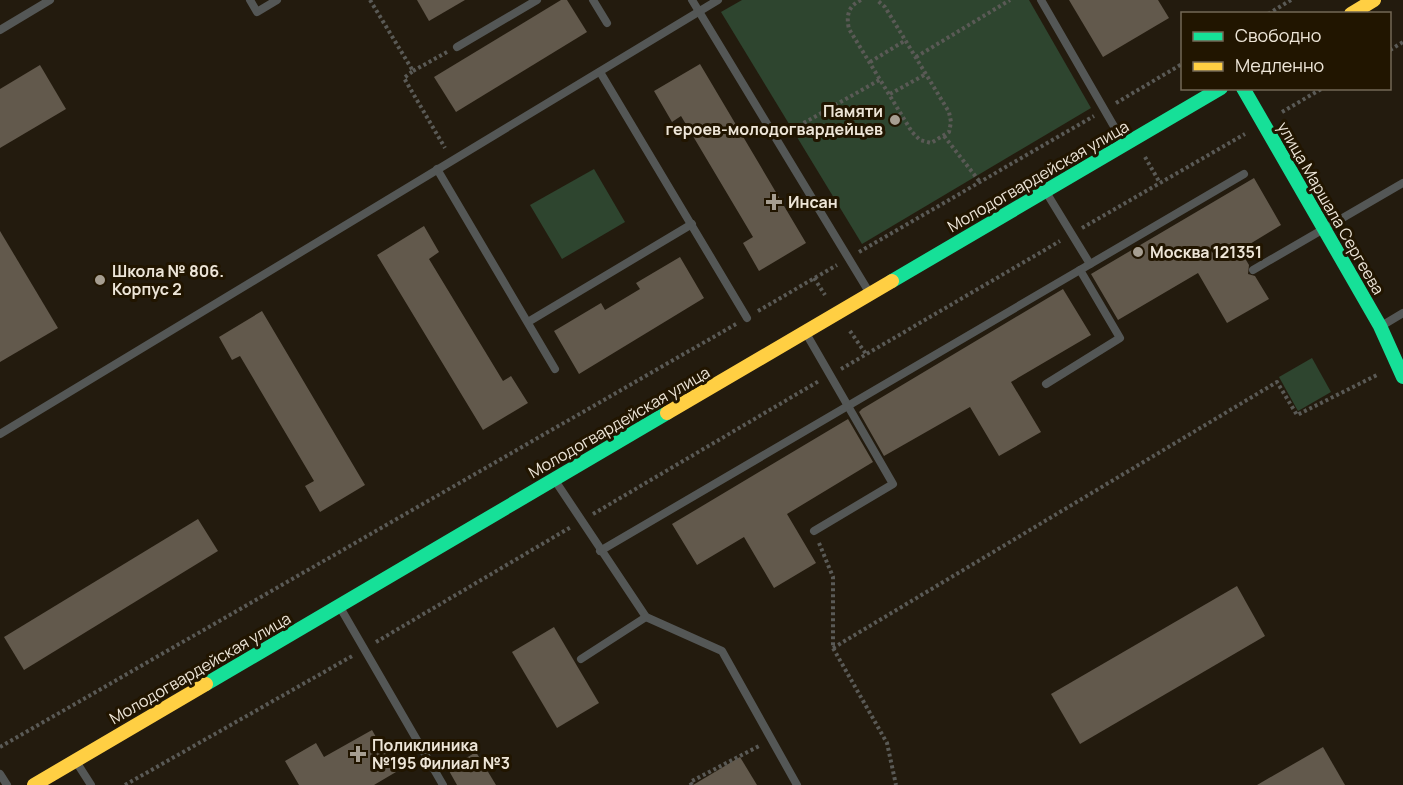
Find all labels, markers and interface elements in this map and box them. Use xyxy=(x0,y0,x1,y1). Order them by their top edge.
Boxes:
legend xyxy=(1181,12,1391,90)
text: Свободно xyxy=(1235,23,1321,47)
text: Медленно xyxy=(1235,53,1324,77)
place label: Памяти героев-молодогвардейцев xyxy=(665,100,883,140)
marker: Памяти героев-молодогвардейцев xyxy=(888,113,902,127)
street label: Молодогвардейская улица xyxy=(943,115,1133,237)
street label: улица Маршала Сергеева xyxy=(1272,117,1390,299)
place label: Инсан xyxy=(788,191,838,213)
marker: Инсан xyxy=(765,193,783,211)
place label: Москва 121351 xyxy=(1150,241,1262,263)
marker: Москва 121351 xyxy=(1131,245,1145,259)
place label: Школа № 806. Корпус 2 xyxy=(112,260,224,300)
marker: Школа № 806. Корпус 2 xyxy=(93,273,107,287)
street label: Молодогвардейская улица xyxy=(524,361,714,483)
street label: Молодогвардейская улица xyxy=(105,607,295,729)
place label: Поликлиника №195 Филиал №3 xyxy=(372,734,510,774)
marker: Поликлиника №195 Филиал №3 xyxy=(349,745,367,763)

